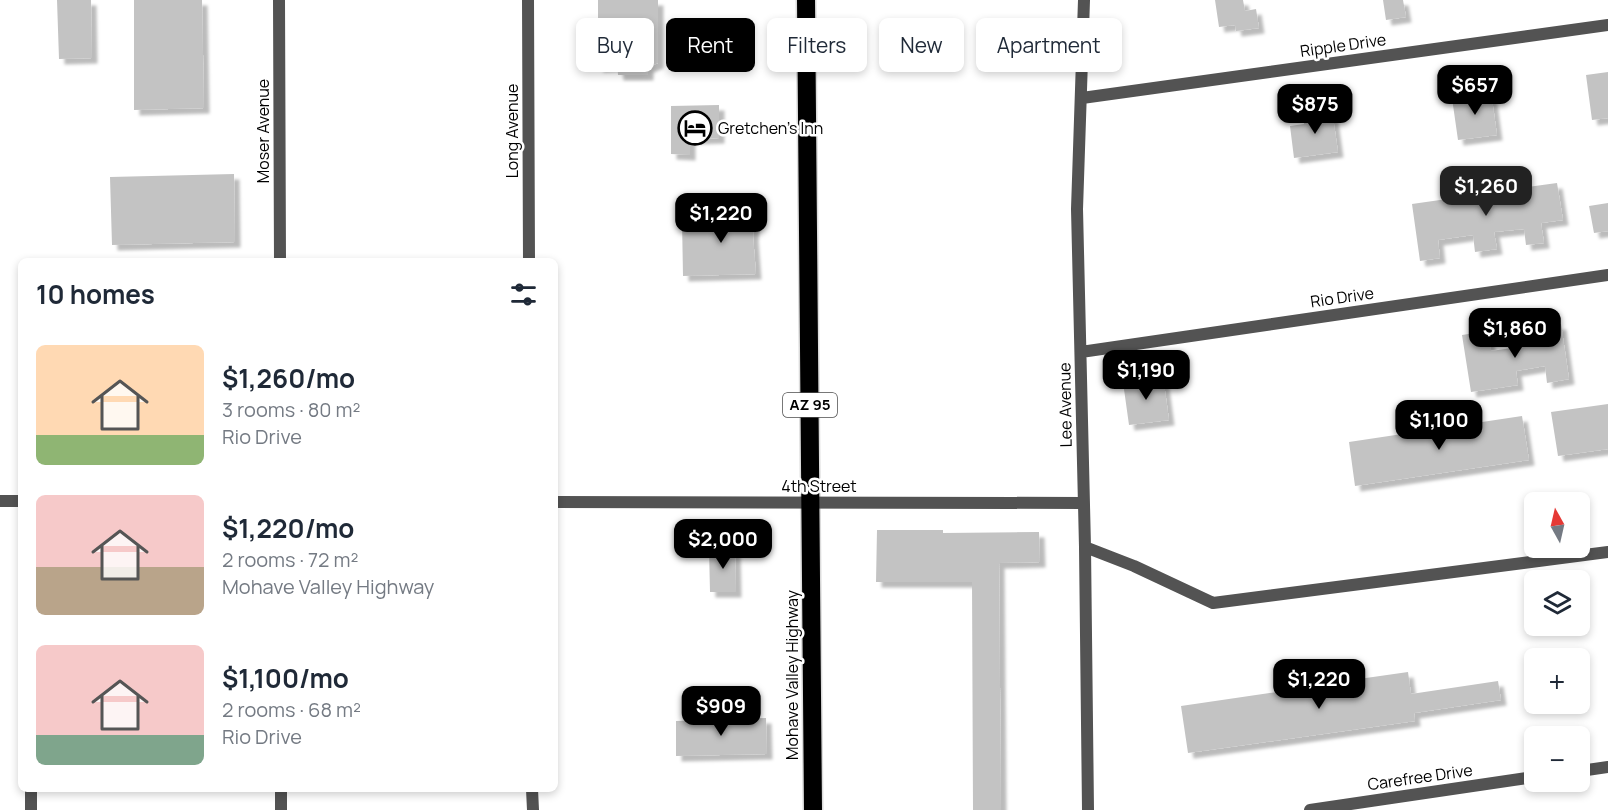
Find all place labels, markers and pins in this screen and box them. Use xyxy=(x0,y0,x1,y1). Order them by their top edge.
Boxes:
pin: $657 xyxy=(1439,65,1511,116)
pin: $875 xyxy=(1279,84,1351,135)
hotel icon: Gretchen's Inn xyxy=(677,110,713,146)
place label: Gretchen's Inn xyxy=(718,117,823,139)
pin: $1,260 xyxy=(1437,166,1535,217)
pin: $1,220 xyxy=(672,193,770,244)
pin: $1,860 xyxy=(1466,308,1564,359)
pin: $1,190 xyxy=(1097,350,1195,401)
pin: $1,100 xyxy=(1390,400,1488,451)
pin: $2,000 xyxy=(674,519,772,570)
pin: $1,220 xyxy=(1270,659,1368,710)
pin: $909 xyxy=(685,686,757,737)

